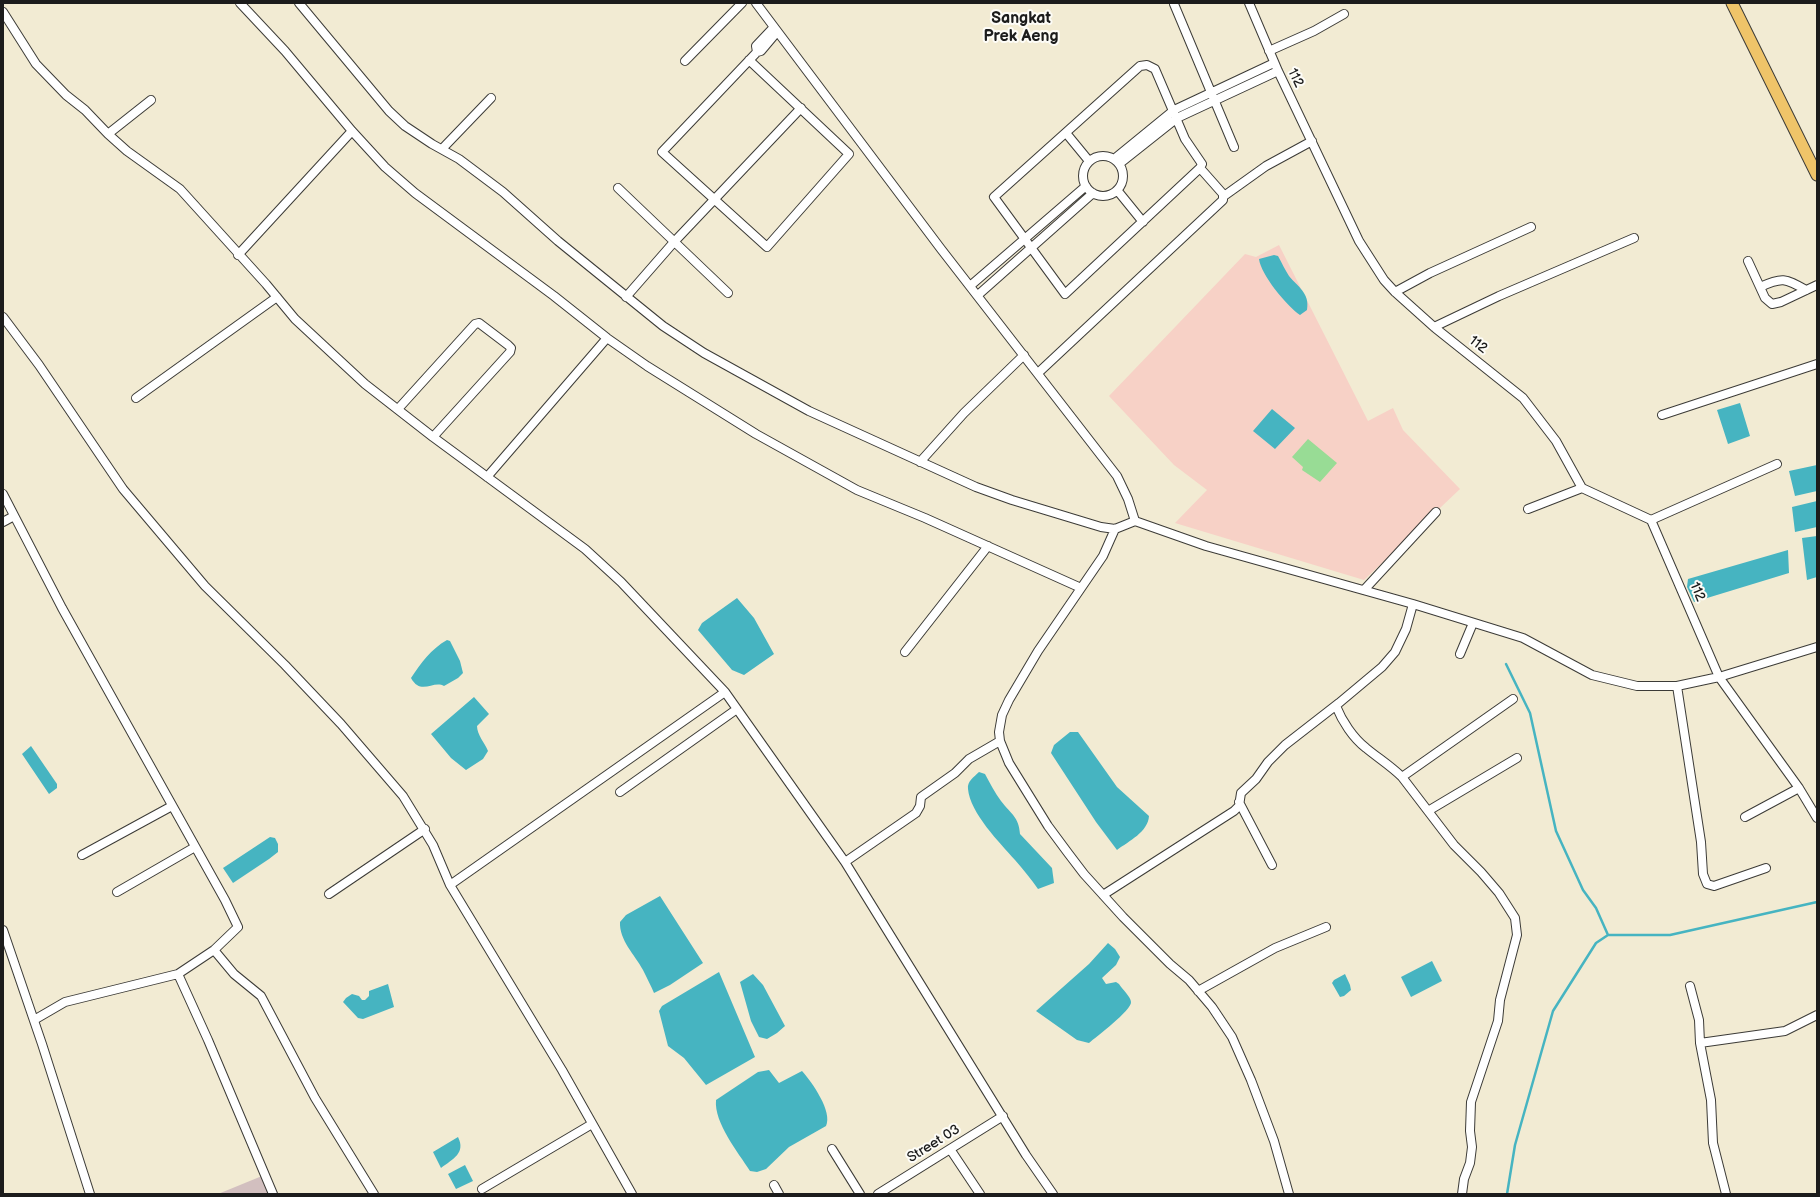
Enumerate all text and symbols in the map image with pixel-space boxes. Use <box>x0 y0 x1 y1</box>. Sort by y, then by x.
district label: Sangkat Prek Aeng <box>984 9 1058 47</box>
street label: 112 <box>1283 66 1307 90</box>
street label: 112 <box>1465 333 1491 357</box>
street label: 112 <box>1686 580 1708 604</box>
street label: Street 03 <box>905 1121 963 1167</box>

